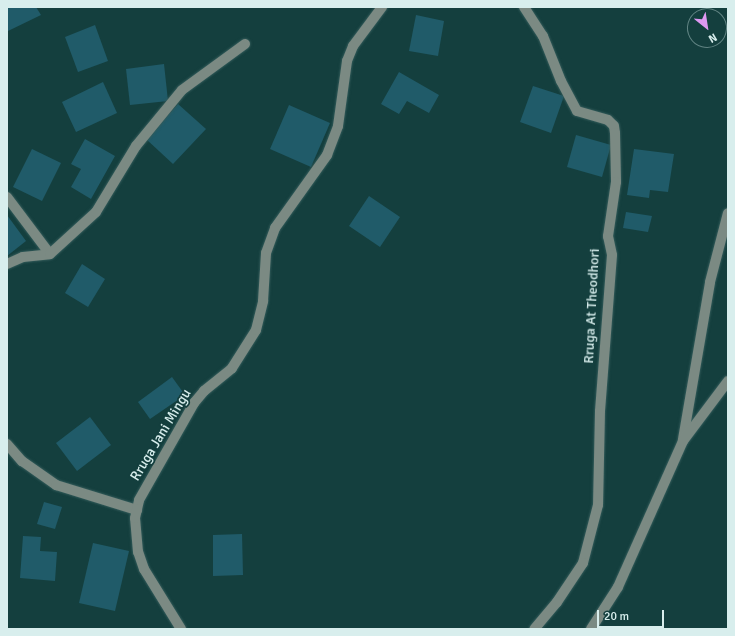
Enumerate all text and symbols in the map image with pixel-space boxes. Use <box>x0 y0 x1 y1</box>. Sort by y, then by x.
north arrow <box>687 8 727 48</box>
text: N <box>706 30 719 46</box>
street label: Rruga At Theodhori <box>581 248 603 364</box>
street label: Rruga Jani Mingu <box>127 386 195 484</box>
scale bar <box>599 602 666 628</box>
text: 20 m <box>604 609 629 624</box>

